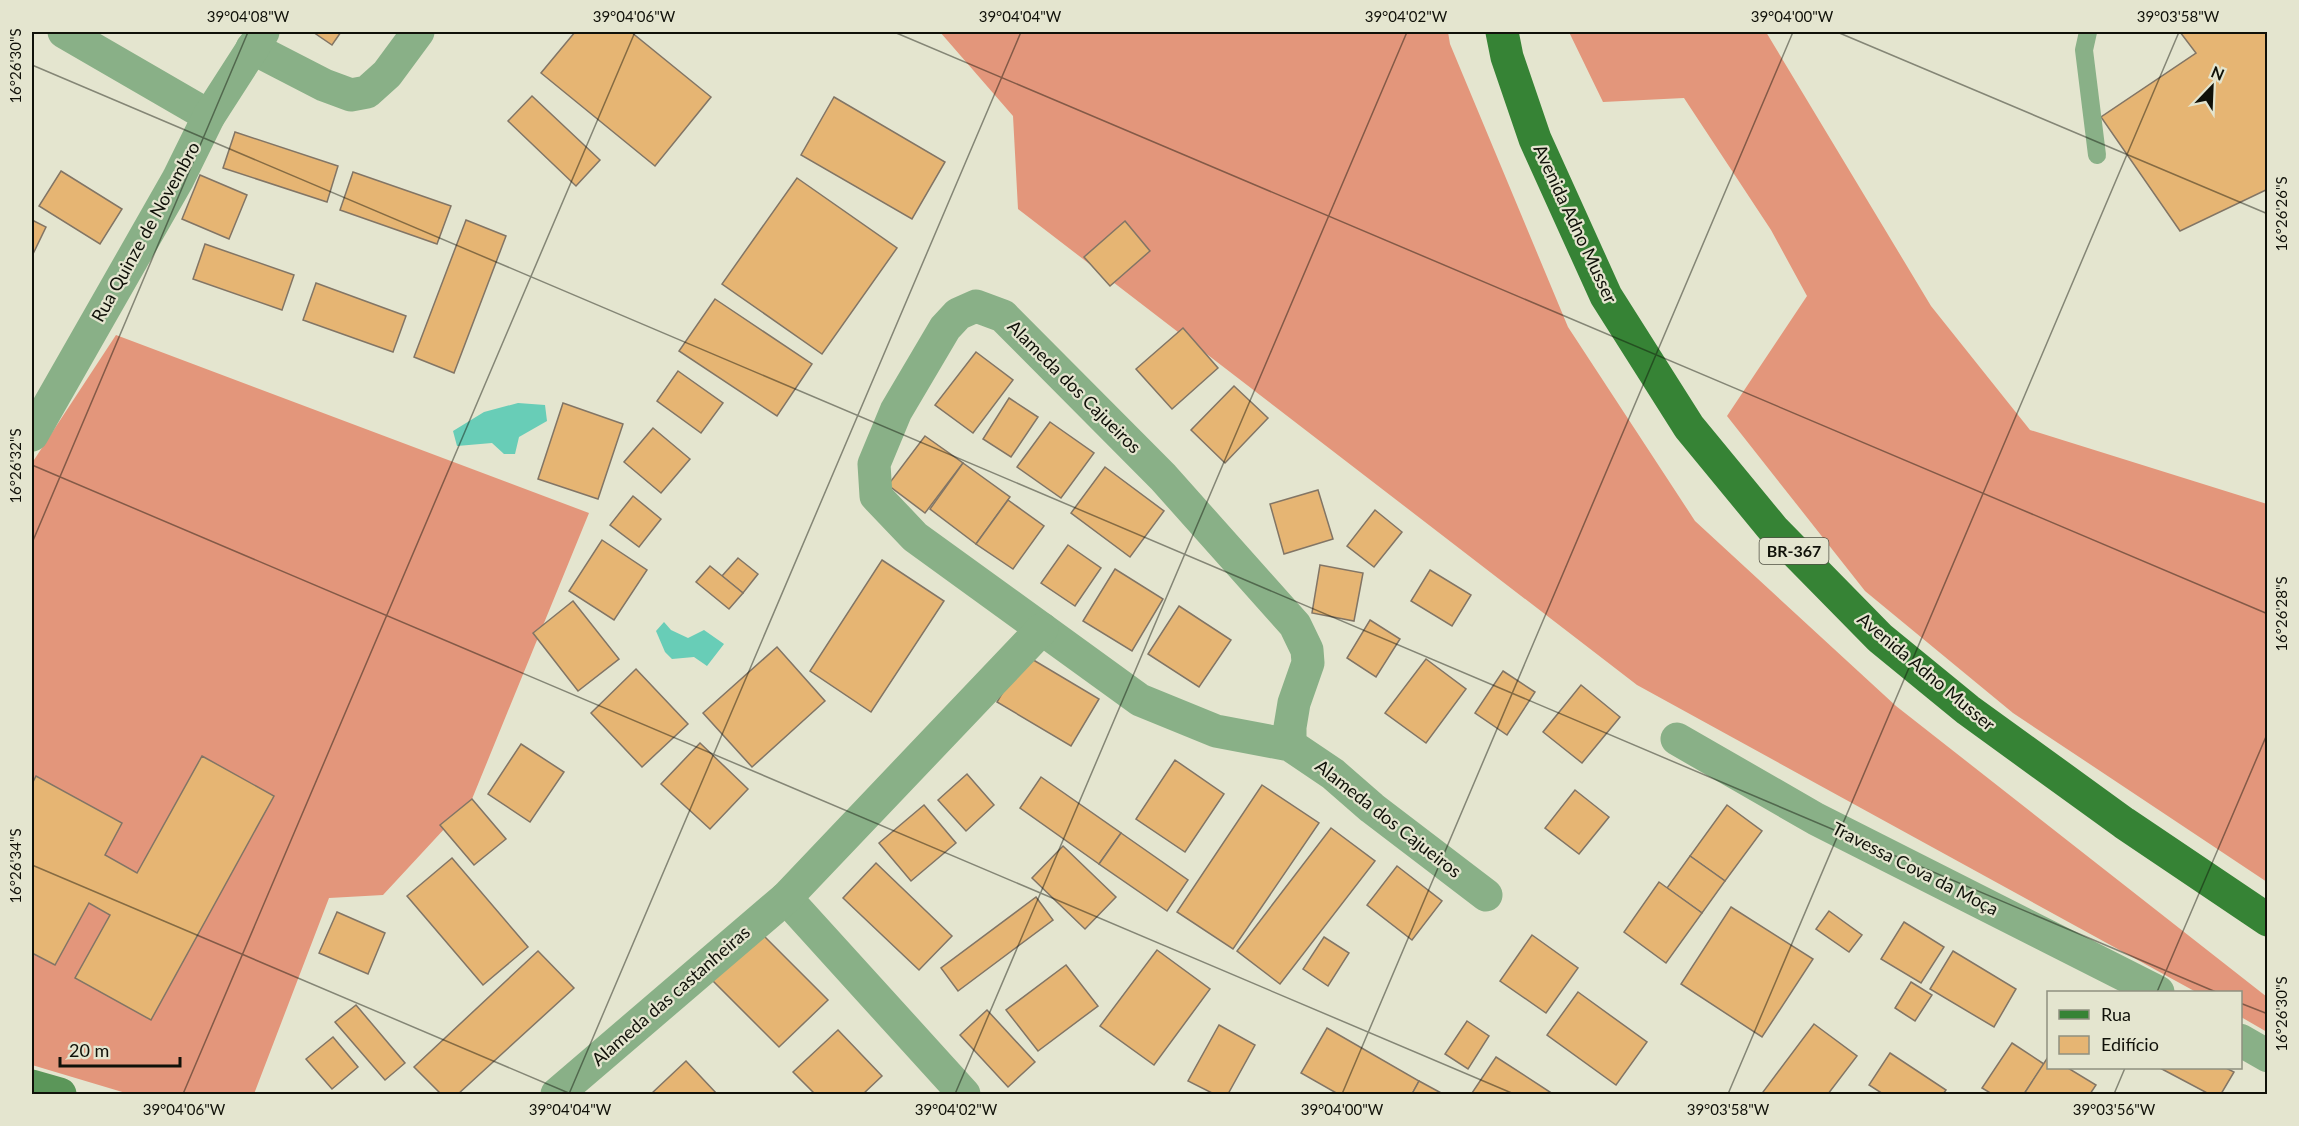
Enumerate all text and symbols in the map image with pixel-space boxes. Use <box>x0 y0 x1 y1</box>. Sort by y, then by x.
text: 39°04'08"W <box>207 7 290 25</box>
text: 39°04'06"W <box>593 7 676 25</box>
text: 39°04'04"W <box>979 7 1062 25</box>
text: 39°04'02"W <box>1365 7 1448 25</box>
text: 39°04'00"W <box>1751 7 1834 25</box>
text: 39°03'58"W <box>2137 7 2220 25</box>
text: 16°26'30"S <box>6 28 24 104</box>
north arrow <box>2182 57 2242 117</box>
text: N <box>2209 62 2227 84</box>
street label: Rua Quinze de Novembro <box>86 138 204 325</box>
street label: Avenida Adno Musser <box>1529 141 1623 307</box>
text: 16°26'26"S <box>2272 176 2290 252</box>
street label: Alameda dos Cajueiros <box>1004 315 1146 458</box>
text: 16°26'32"S <box>6 428 24 504</box>
road number: BR-367 <box>1760 538 1828 564</box>
text: 16°26'28"S <box>2272 576 2290 652</box>
street label: Avenida Adno Musser <box>1853 607 2000 735</box>
street label: Alameda dos Cajueiros <box>1311 754 1466 882</box>
street label: Travessa Cova da Moça <box>1829 817 2002 920</box>
text: 16°26'34"S <box>6 828 24 904</box>
street label: Alameda das castanheiras <box>587 920 754 1070</box>
text: 16°26'30"S <box>2272 976 2290 1052</box>
legend <box>2047 991 2242 1069</box>
text: Rua <box>2101 1003 2131 1025</box>
scale bar <box>60 1030 180 1068</box>
text: Edifício <box>2101 1033 2159 1055</box>
text: 20 m <box>69 1039 109 1061</box>
text: 39°04'06"W <box>143 1100 226 1118</box>
text: 39°04'04"W <box>529 1100 612 1118</box>
text: 39°04'02"W <box>915 1100 998 1118</box>
text: 39°04'00"W <box>1301 1100 1384 1118</box>
text: 39°03'58"W <box>1687 1100 1770 1118</box>
text: 39°03'56"W <box>2073 1100 2156 1118</box>

